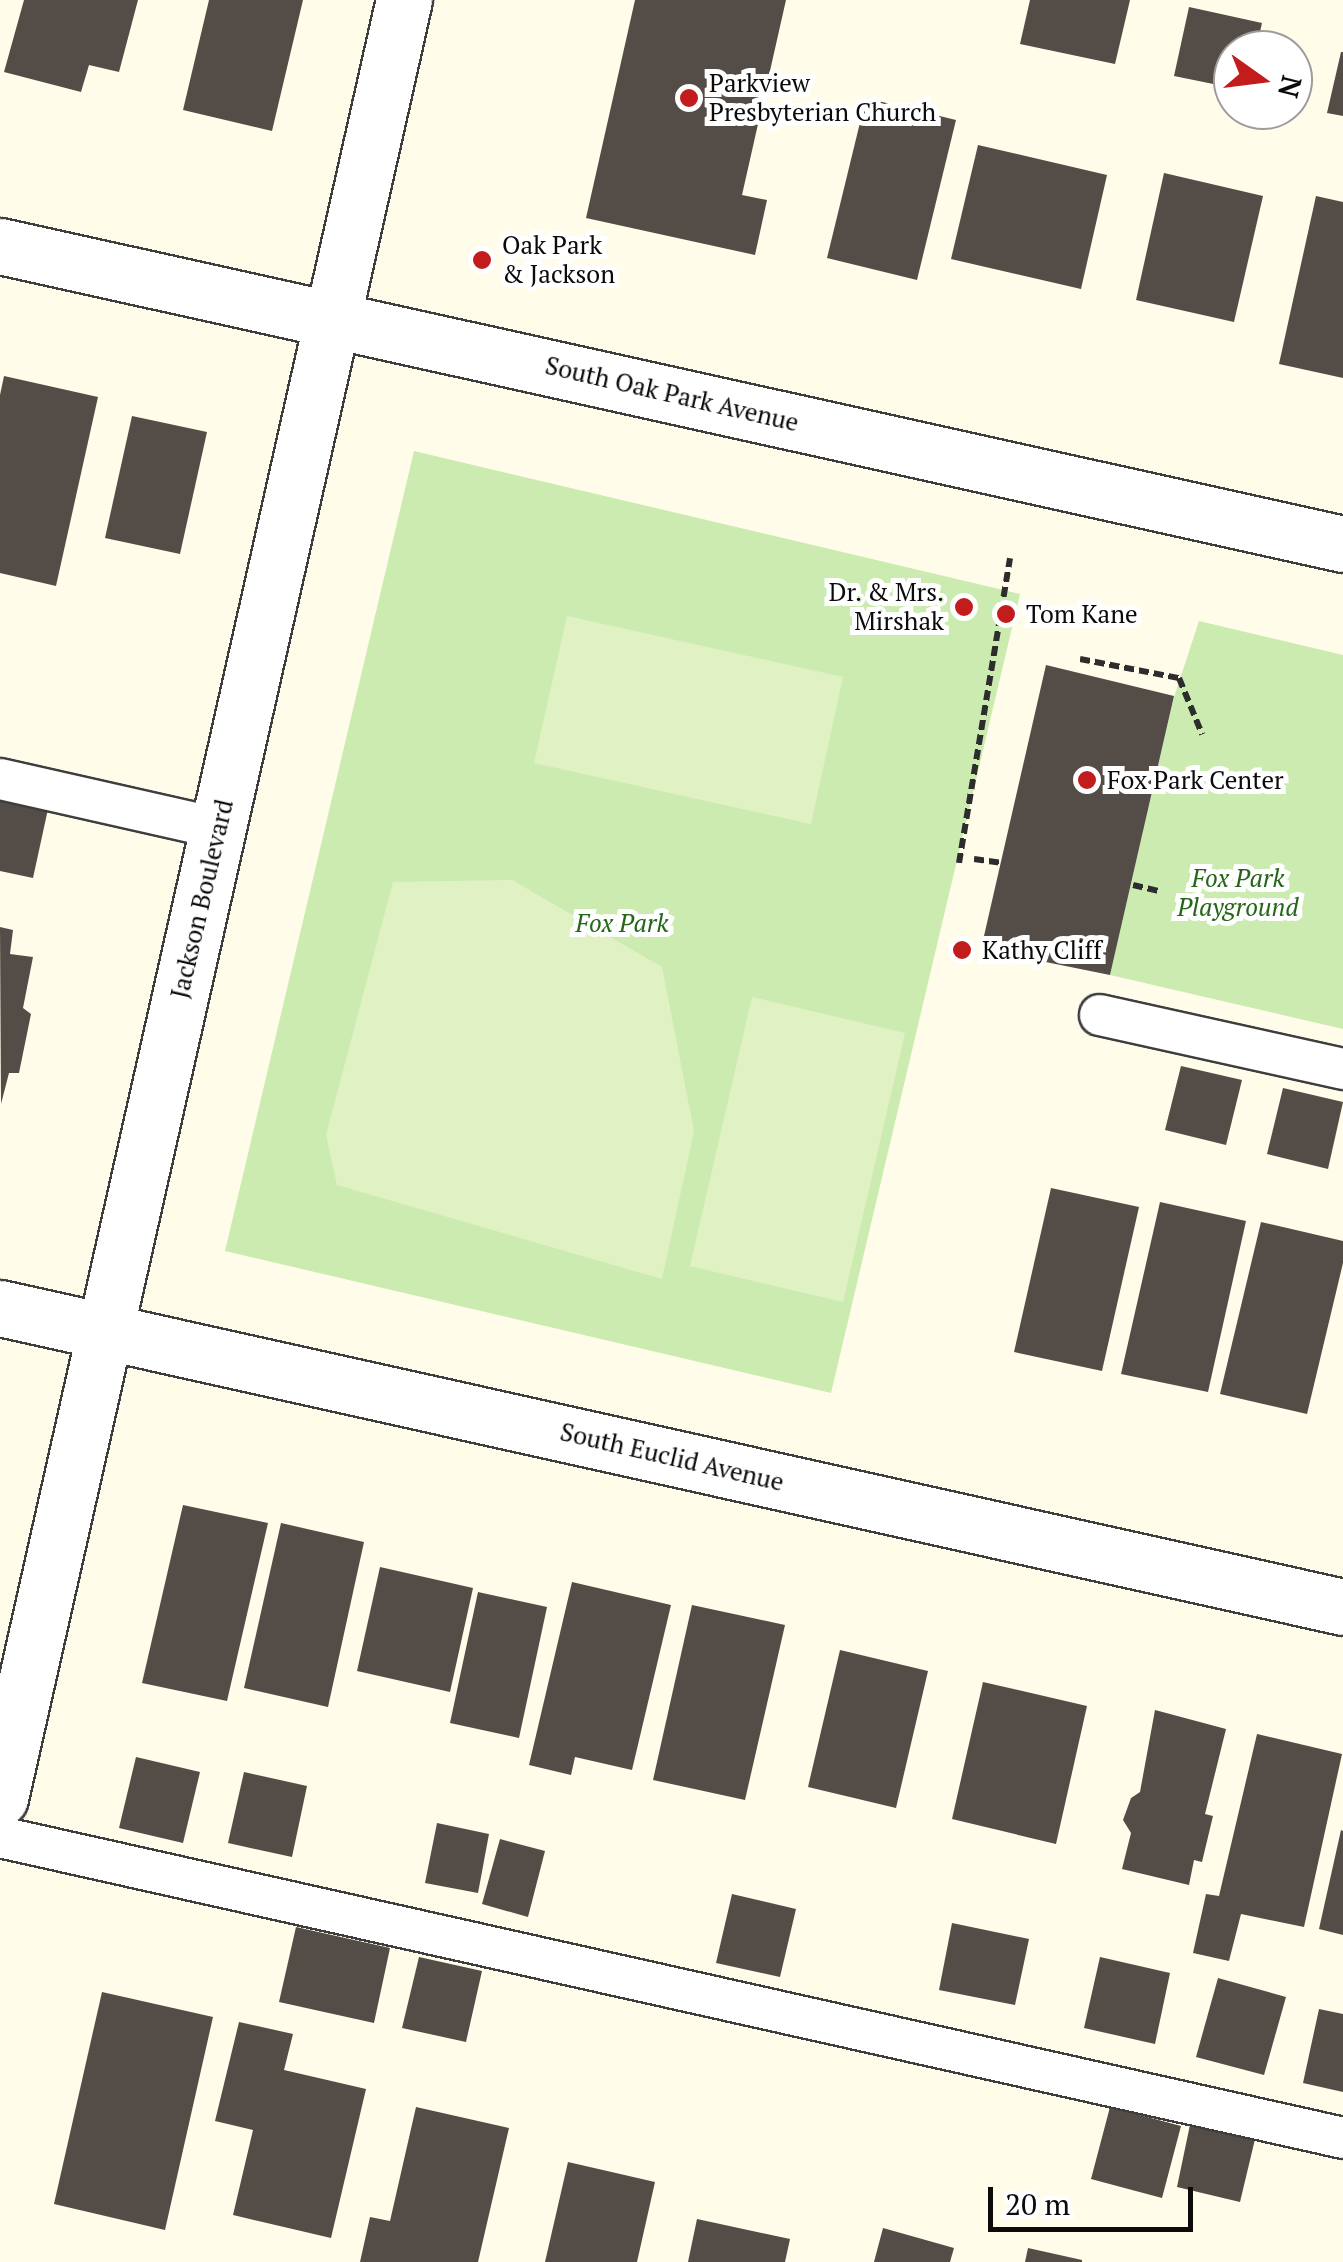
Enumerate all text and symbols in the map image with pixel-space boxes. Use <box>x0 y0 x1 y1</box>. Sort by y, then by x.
north arrow <box>1213 30 1313 130</box>
place label: Parkview Presbyterian Church <box>709 69 936 128</box>
text: N <box>1270 72 1311 102</box>
marker: Parkview Presbyterian Church <box>678 87 700 109</box>
place label: Oak Park & Jackson <box>502 231 615 290</box>
marker: Oak Park & Jackson <box>471 249 493 271</box>
street label: South Oak Park Avenue <box>542 350 802 438</box>
place label: Dr. & Mrs. Mirshak <box>828 578 944 637</box>
marker: Dr. & Mrs. Mirshak <box>953 596 975 618</box>
place label: Tom Kane <box>1026 599 1138 629</box>
marker: Tom Kane <box>995 603 1017 625</box>
place label: Fox Park Center <box>1107 765 1284 795</box>
marker: Fox Park Center <box>1076 769 1098 791</box>
street label: Jackson Boulevard <box>165 797 239 1001</box>
park label: Fox Park Playground <box>1177 864 1299 923</box>
park label: Fox Park <box>576 908 668 938</box>
place label: Kathy Cliff <box>982 935 1102 965</box>
marker: Kathy Cliff <box>951 939 973 961</box>
street label: South Euclid Avenue <box>557 1417 787 1497</box>
scale bar <box>993 2167 1198 2229</box>
text: 20 m <box>1005 2184 1070 2224</box>

